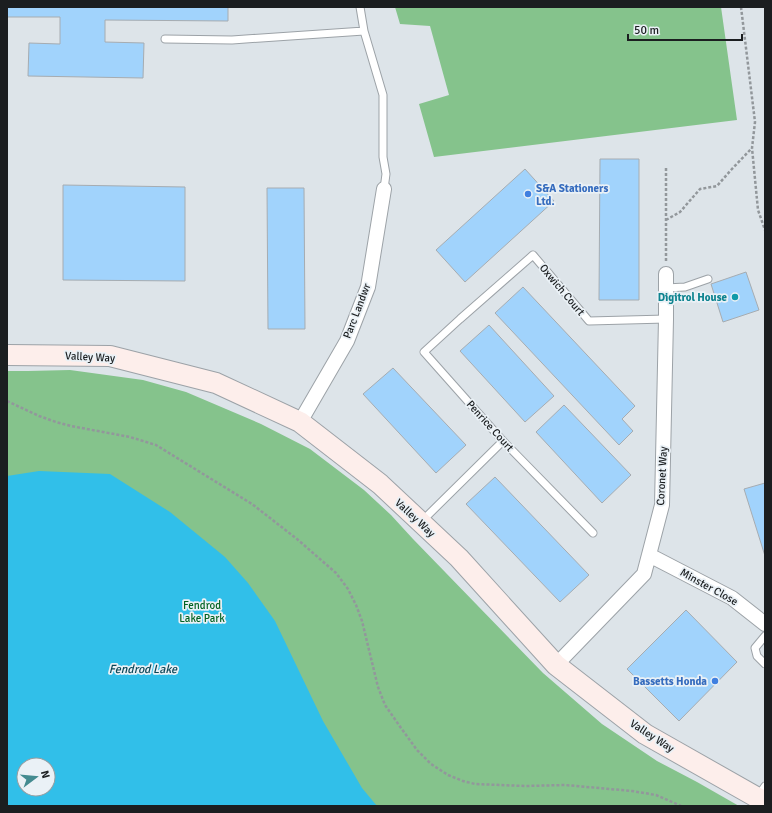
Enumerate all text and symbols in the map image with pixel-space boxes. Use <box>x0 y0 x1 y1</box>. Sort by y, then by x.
scale bar <box>628 16 742 42</box>
text: 50 m <box>634 23 659 38</box>
place label: S&A Stationers Ltd. <box>536 182 608 208</box>
marker: S&A Stationers Ltd. <box>523 189 533 199</box>
street label: Oxwich Court <box>537 262 587 319</box>
street label: Parc Landwr <box>341 282 373 340</box>
place label: Digitrol House <box>658 291 728 304</box>
marker: Digitrol House <box>730 292 740 302</box>
street label: Valley Way <box>65 349 116 365</box>
street label: Penrice Court <box>464 398 516 454</box>
street label: Coronet Way <box>654 445 670 506</box>
street label: Valley Way <box>392 496 438 540</box>
street label: Minster Close <box>678 566 740 608</box>
park label: Fendrod Lake Park <box>179 599 225 625</box>
water label: Fendrod Lake <box>109 662 178 677</box>
place label: Bassetts Honda <box>633 675 707 688</box>
marker: Bassetts Honda <box>710 676 720 686</box>
street label: Valley Way <box>627 717 677 756</box>
north arrow <box>16 757 56 797</box>
text: N <box>38 769 52 780</box>

